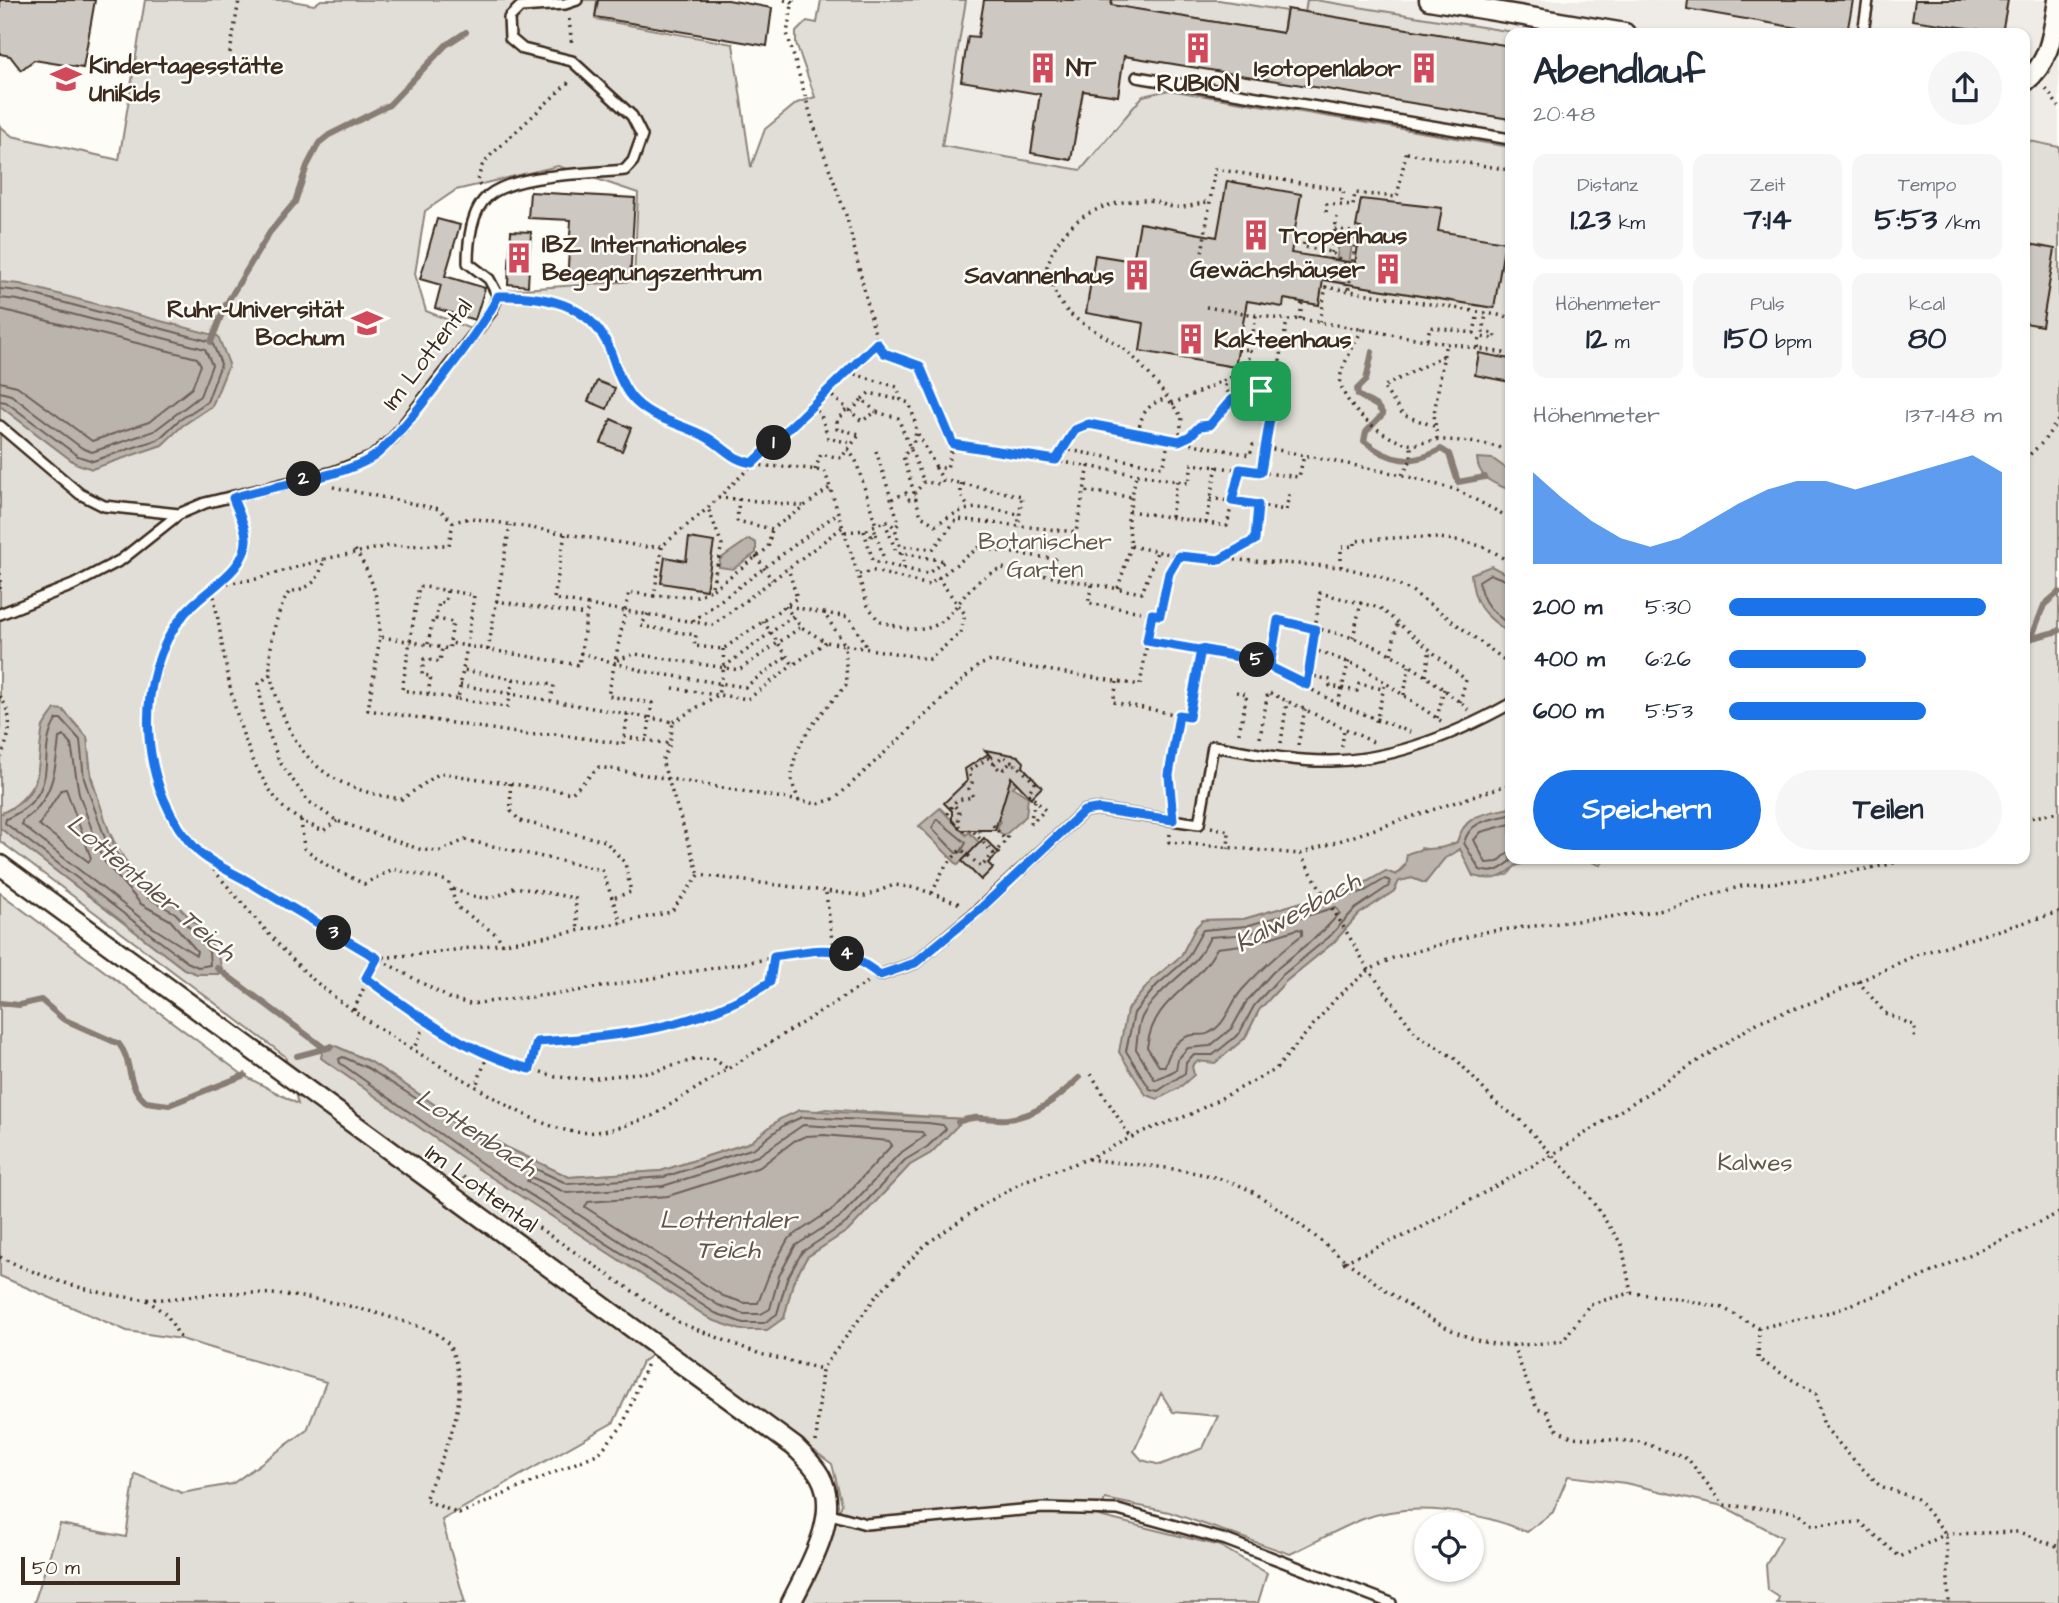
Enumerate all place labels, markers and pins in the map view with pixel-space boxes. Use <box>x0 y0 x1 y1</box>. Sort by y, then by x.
building icon: RUBION <box>1181 31 1215 65</box>
place label: Kindertagesstätte UniKids <box>89 49 283 111</box>
building icon: NT <box>1026 51 1060 85</box>
building icon: Isotopenlabor <box>1407 51 1441 85</box>
place label: NT <box>1066 52 1097 86</box>
place label: Isotopenlabor <box>1254 52 1402 86</box>
school or university icon: Kindertagesstätte UniKids <box>49 62 83 96</box>
place label: RUBION <box>1157 67 1239 101</box>
building icon: Tropenhaus <box>1239 218 1273 252</box>
place label: Tropenhaus <box>1278 219 1407 253</box>
place label: IBZ Internationales Begegnungszentrum <box>542 228 761 291</box>
building icon: IBZ Internationales Begegnungszentrum <box>502 241 536 275</box>
building icon: Gewächshäuser <box>1371 252 1405 286</box>
place label: Gewächshäuser <box>1190 253 1366 287</box>
building icon: Savannenhaus <box>1120 258 1154 292</box>
place label: Savannenhaus <box>963 259 1114 293</box>
place label: Ruhr-Universität Bochum <box>167 293 344 355</box>
school or university icon: Ruhr-Universität Bochum <box>350 306 384 340</box>
building icon: Kakteenhaus <box>1174 322 1208 356</box>
place label: Kakteenhaus <box>1214 323 1351 357</box>
pin <box>1231 361 1291 421</box>
pin: 1 <box>756 426 792 460</box>
pin: 2 <box>286 462 322 496</box>
pin: 5 <box>1240 642 1274 678</box>
pin: 3 <box>316 916 352 950</box>
pin: 4 <box>830 936 864 972</box>

